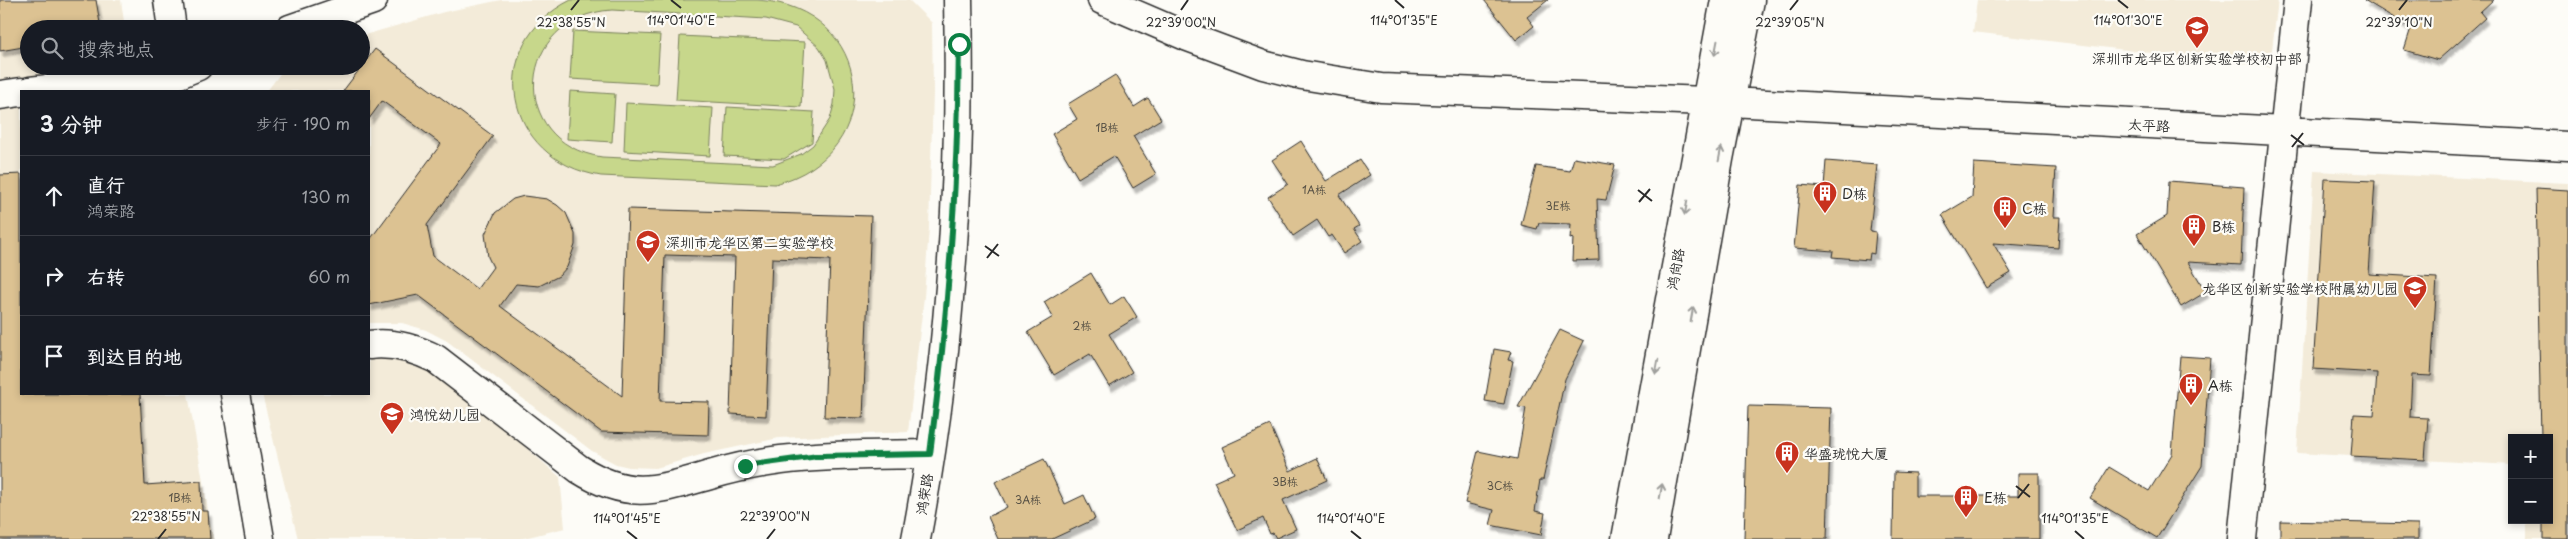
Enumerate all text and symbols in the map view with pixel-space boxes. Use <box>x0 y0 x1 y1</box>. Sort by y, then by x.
text: 114°01'40"E <box>647 11 715 29</box>
text: 114°01'35"E <box>1370 11 1438 29</box>
text: 114°01'30"E <box>2094 11 2162 29</box>
text: 22°38'55"N <box>536 13 606 31</box>
text: 22°39'00"N <box>1146 13 1216 31</box>
text: 22°39'05"N <box>1755 13 1825 31</box>
text: 22°39'10"N <box>2365 13 2433 31</box>
school or university icon: 深圳市龙华区创新实验学校初中部 <box>2184 15 2210 49</box>
search box <box>20 20 370 75</box>
route start <box>948 33 971 56</box>
icon: search <box>38 34 66 62</box>
text: 搜索地点 <box>78 34 154 62</box>
one-way arrow <box>1710 39 1720 55</box>
place label: 深圳市龙华区创新实验学校初中部 <box>2092 48 2302 69</box>
text: 3 分钟 <box>40 107 103 139</box>
text: 步行 · 190 m <box>256 111 350 135</box>
street label: 太平路 <box>2127 113 2171 137</box>
house number: 1B栋 <box>1095 119 1119 136</box>
one-way arrow <box>1716 146 1725 162</box>
text: 直行 <box>87 170 125 198</box>
building icon: D栋 <box>1812 180 1838 214</box>
house number: 1A栋 <box>1302 181 1326 198</box>
icon: ahead <box>40 182 68 210</box>
place label: D栋 <box>1842 183 1867 204</box>
text: 130 m <box>302 184 350 208</box>
building icon: C栋 <box>1992 195 2018 229</box>
house number: 3E栋 <box>1545 197 1571 214</box>
text: 鸿荣路 <box>87 198 135 222</box>
place label: C栋 <box>2022 198 2047 219</box>
one-way arrow <box>1680 199 1690 215</box>
building icon: B栋 <box>2181 213 2207 247</box>
place label: B栋 <box>2212 216 2235 237</box>
school or university icon: 深圳市龙华区第二实验学校 <box>635 229 661 263</box>
place label: 深圳市龙华区第二实验学校 <box>666 232 834 253</box>
street label: 鸿尚路 <box>1661 246 1689 292</box>
icon: right <box>40 262 68 290</box>
text: 右转 <box>87 262 125 290</box>
text: 60 m <box>308 264 350 288</box>
school or university icon: 龙华区创新实验学校附属幼儿园 <box>2402 275 2428 309</box>
place label: 龙华区创新实验学校附属幼儿园 <box>2202 278 2398 299</box>
one-way arrow <box>1687 306 1697 322</box>
house number: 2栋 <box>1073 317 1091 334</box>
icon: arrive <box>40 342 68 370</box>
text: 到达目的地 <box>87 342 182 370</box>
one-way arrow <box>1652 359 1662 375</box>
building icon: A栋 <box>2178 372 2204 406</box>
place label: A栋 <box>2208 375 2233 396</box>
school or university icon: 鸿悦幼儿园 <box>379 401 405 435</box>
place label: 鸿悦幼儿园 <box>410 404 480 425</box>
map controls <box>2508 434 2553 524</box>
button: + <box>2508 434 2553 479</box>
building icon: 华盛珑悦大厦 <box>1774 440 1800 474</box>
place label: 华盛珑悦大厦 <box>1804 443 1888 464</box>
route end <box>734 455 757 478</box>
street label: 鸿荣路 <box>910 472 938 516</box>
house number: 3B栋 <box>1272 473 1298 490</box>
house number: 3C栋 <box>1487 477 1513 494</box>
button: − <box>2508 479 2553 524</box>
one-way arrow <box>1657 483 1667 499</box>
building icon: E栋 <box>1953 484 1979 518</box>
place label: E栋 <box>1984 487 2007 508</box>
house number: 1B栋 <box>168 489 192 506</box>
house number: 3A栋 <box>1015 491 1041 508</box>
text: 22°38'55"N <box>131 507 201 525</box>
text: 22°39'00"N <box>740 507 810 525</box>
text: 114°01'45"E <box>593 509 661 527</box>
text: 114°01'40"E <box>1317 509 1385 527</box>
text: 114°01'35"E <box>2041 509 2109 527</box>

